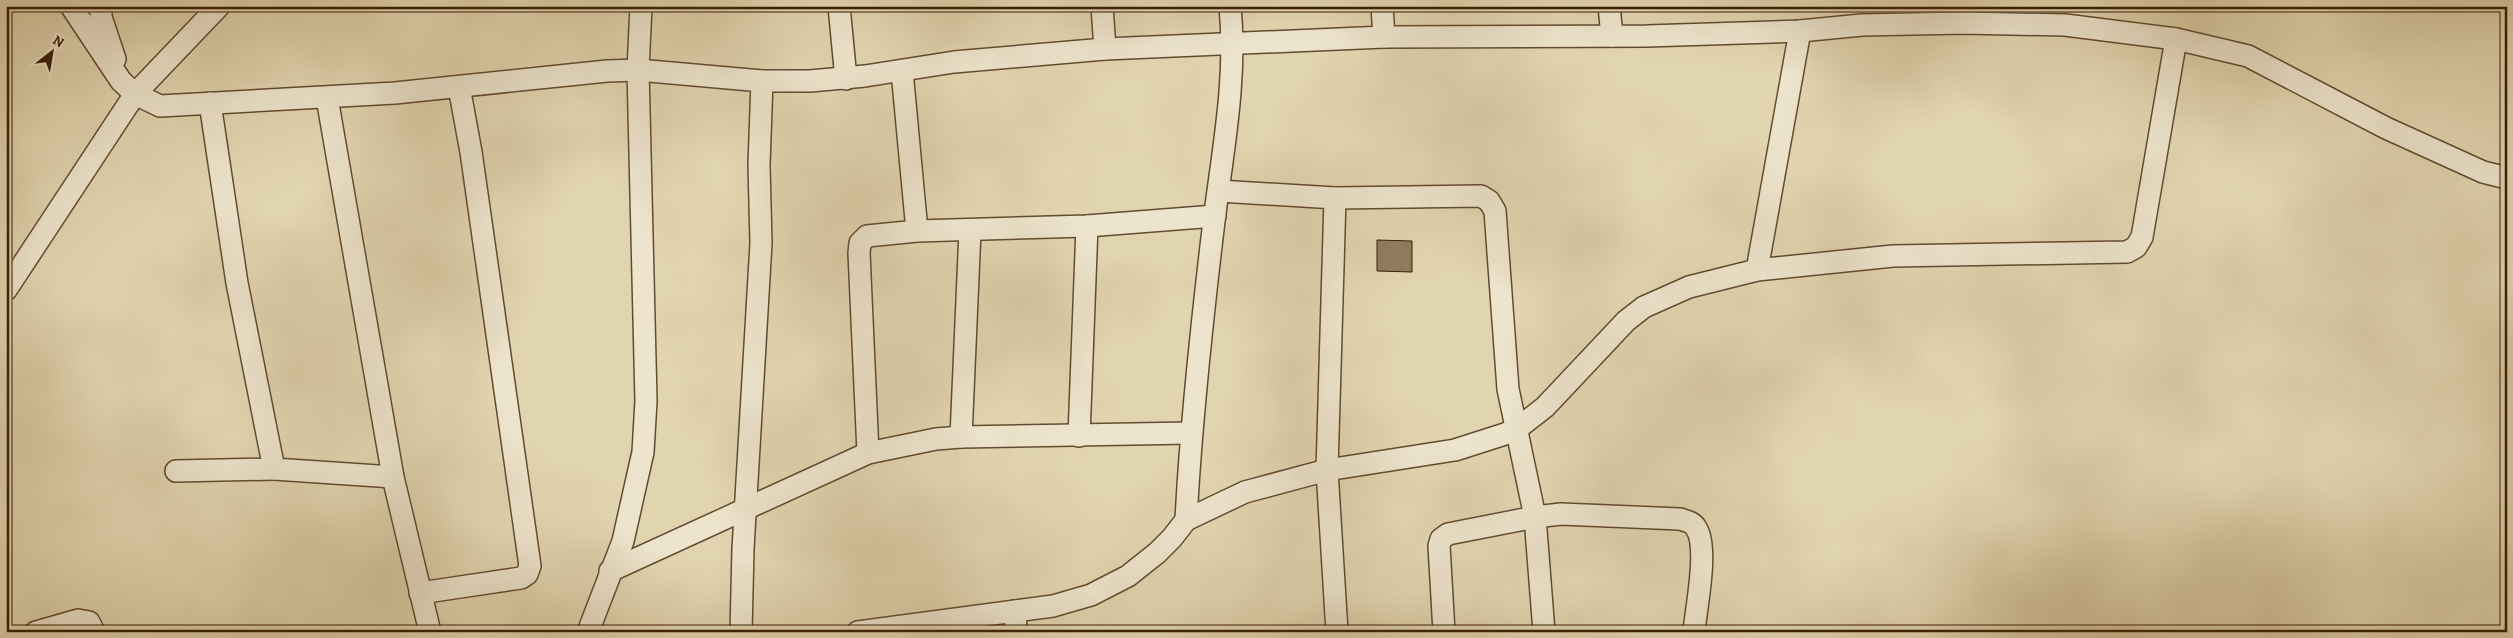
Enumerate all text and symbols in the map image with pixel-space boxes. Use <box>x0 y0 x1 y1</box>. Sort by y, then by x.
north arrow <box>28 28 78 78</box>
text: N <box>49 31 68 52</box>

